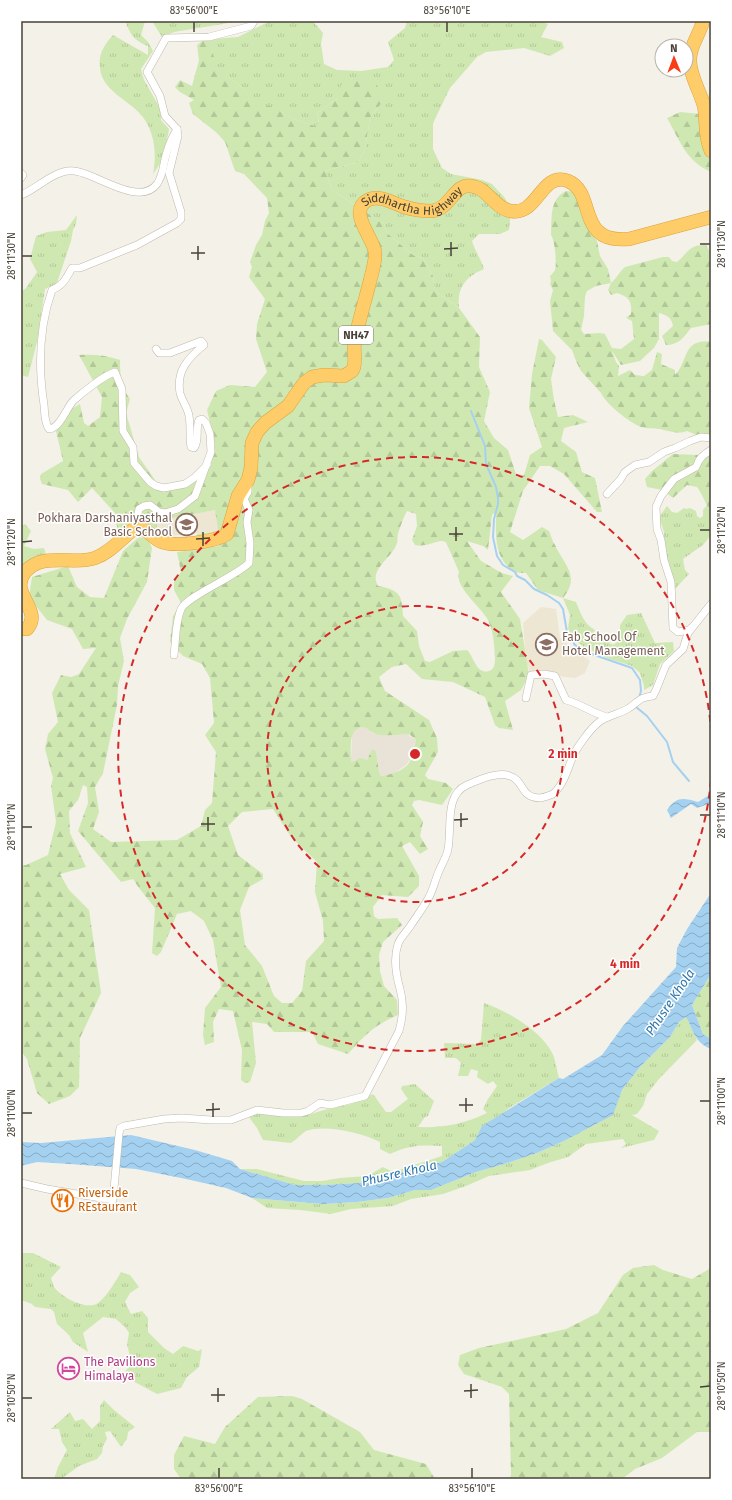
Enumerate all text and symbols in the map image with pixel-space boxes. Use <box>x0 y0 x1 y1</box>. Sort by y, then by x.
text: 83°56'00"E <box>170 5 218 17</box>
text: 83°56'10"E <box>423 5 471 17</box>
north arrow <box>654 38 694 78</box>
text: N <box>670 42 678 55</box>
street label: Siddhartha Highway <box>358 183 465 218</box>
text: 28°11'30"N <box>716 220 728 268</box>
text: 28°11'30"N <box>6 232 18 280</box>
road number: NH47 <box>339 326 373 344</box>
text: 28°11'20"N <box>716 506 728 554</box>
place label: Pokhara Darshaniyasthal Basic School <box>38 511 172 539</box>
school or university icon: Pokhara Darshaniyasthal Basic School <box>174 512 200 538</box>
text: 28°11'20"N <box>6 518 18 566</box>
place label: Fab School Of Hotel Management <box>562 630 665 658</box>
school or university icon: Fab School Of Hotel Management <box>533 631 559 657</box>
centre of rings <box>408 747 422 761</box>
text: 2 min <box>548 747 578 761</box>
text: 28°11'10"N <box>716 791 728 839</box>
text: 28°11'10"N <box>6 803 18 851</box>
text: 4 min <box>610 957 640 971</box>
water label: Phusre Khola <box>642 966 698 1038</box>
text: 28°11'00"N <box>716 1077 728 1125</box>
text: 28°11'00"N <box>6 1089 18 1137</box>
water label: Phusre Khola <box>360 1157 438 1189</box>
place label: Riverside REstaurant <box>78 1186 138 1214</box>
restaurant icon: Riverside REstaurant <box>50 1187 76 1213</box>
place label: The Pavilions Himalaya <box>84 1355 156 1383</box>
hotel icon: The Pavilions Himalaya <box>55 1356 81 1382</box>
text: 28°10'50"N <box>716 1362 728 1411</box>
text: 28°10'50"N <box>6 1374 18 1423</box>
text: 83°56'00"E <box>195 1483 243 1495</box>
text: 83°56'10"E <box>448 1483 496 1495</box>

